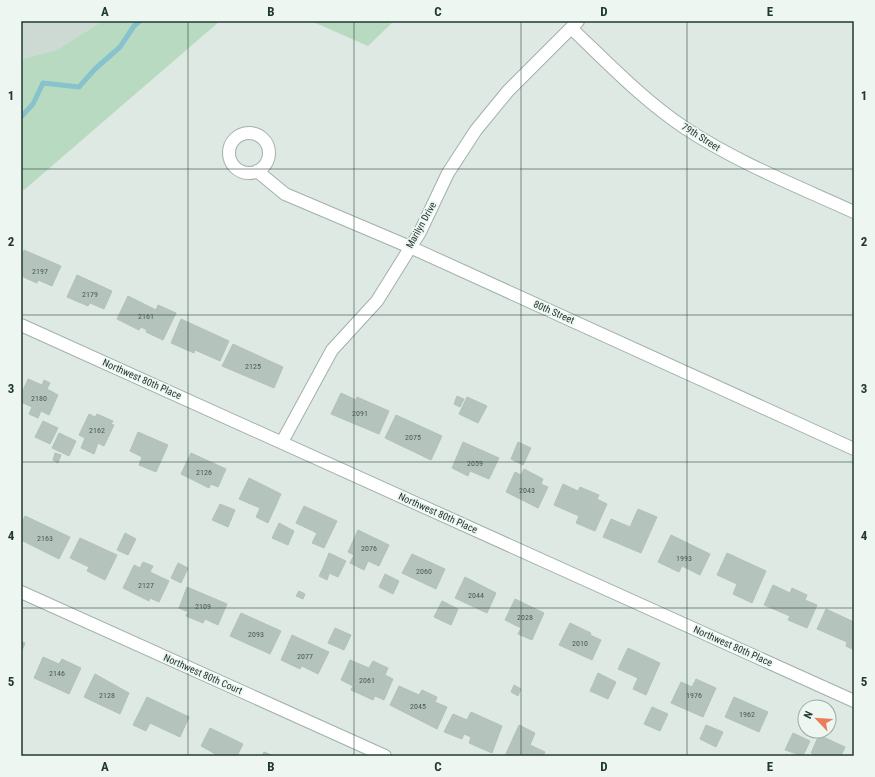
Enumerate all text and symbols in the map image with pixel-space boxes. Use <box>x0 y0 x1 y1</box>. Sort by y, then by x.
text: A <box>101 4 109 19</box>
text: B <box>267 4 275 19</box>
text: C <box>434 4 442 19</box>
text: D <box>600 4 608 19</box>
text: E <box>767 4 774 19</box>
text: 1 <box>8 88 14 103</box>
text: 1 <box>861 88 867 103</box>
street label: 79th Street <box>680 121 722 153</box>
street label: Marilyn Drive <box>404 200 438 250</box>
text: 2 <box>8 234 15 249</box>
text: 2 <box>861 234 868 249</box>
house number: 2197 <box>32 267 48 276</box>
house number: 2179 <box>82 290 98 299</box>
street label: 80th Street <box>532 298 576 326</box>
house number: 2161 <box>138 312 154 321</box>
street label: Northwest 80th Place <box>101 357 183 401</box>
house number: 2125 <box>245 362 261 371</box>
text: 3 <box>8 381 14 396</box>
text: 3 <box>861 381 867 396</box>
house number: 2180 <box>31 394 47 403</box>
house number: 2091 <box>352 409 368 418</box>
house number: 2162 <box>89 426 105 435</box>
house number: 2075 <box>405 433 421 442</box>
house number: 2059 <box>467 459 483 468</box>
house number: 2126 <box>196 468 212 477</box>
house number: 2043 <box>519 486 535 495</box>
street label: Northwest 80th Place <box>397 491 479 535</box>
text: 4 <box>8 528 15 543</box>
text: 4 <box>861 528 868 543</box>
house number: 2163 <box>37 534 53 543</box>
house number: 2076 <box>361 544 377 553</box>
house number: 1993 <box>676 554 692 563</box>
house number: 2060 <box>416 567 432 576</box>
house number: 2127 <box>138 581 154 590</box>
house number: 2044 <box>468 591 484 600</box>
house number: 2109 <box>195 602 211 611</box>
house number: 2028 <box>517 613 533 622</box>
street label: Northwest 80th Place <box>692 624 774 668</box>
house number: 2093 <box>248 630 264 639</box>
house number: 2010 <box>572 639 588 648</box>
street label: Northwest 80th Court <box>162 652 244 696</box>
house number: 2077 <box>297 652 313 661</box>
house number: 2146 <box>49 669 65 678</box>
text: 5 <box>8 674 15 689</box>
text: 5 <box>861 674 868 689</box>
house number: 2061 <box>359 676 375 685</box>
house number: 2128 <box>99 691 115 700</box>
house number: 1976 <box>686 691 702 700</box>
north arrow <box>797 699 837 739</box>
house number: 2045 <box>410 702 426 711</box>
text: N <box>801 709 816 721</box>
house number: 1962 <box>739 710 755 719</box>
text: A <box>101 759 109 774</box>
text: B <box>267 759 275 774</box>
text: C <box>434 759 442 774</box>
text: D <box>600 759 608 774</box>
text: E <box>767 759 774 774</box>

